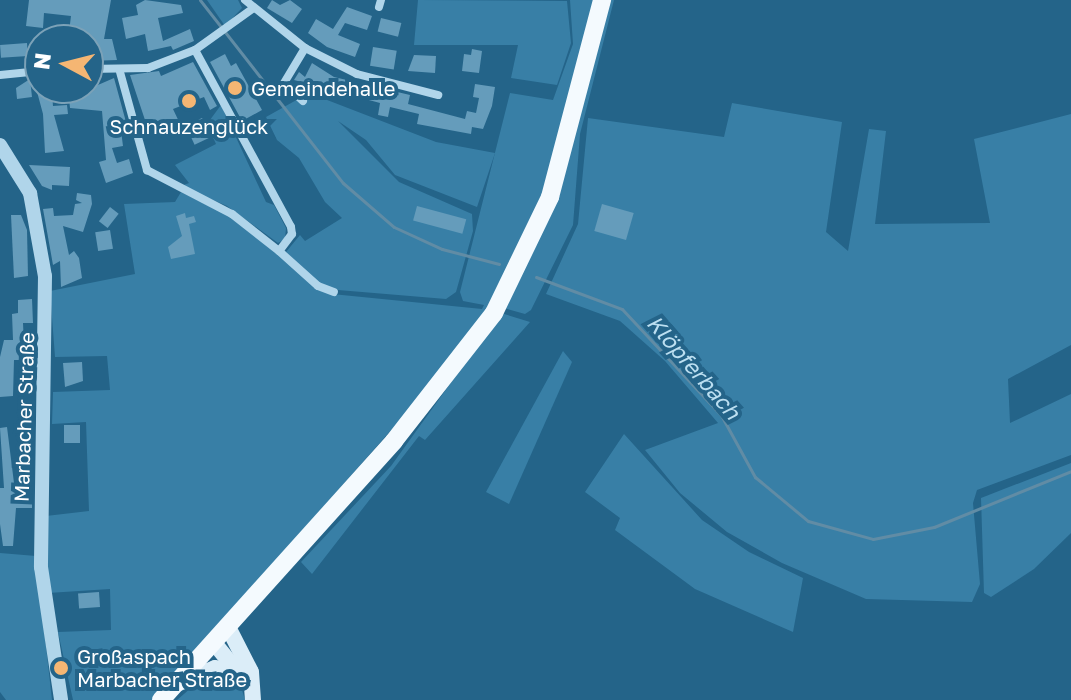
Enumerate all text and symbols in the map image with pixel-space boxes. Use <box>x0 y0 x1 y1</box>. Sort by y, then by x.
north arrow <box>24 24 104 104</box>
text: N <box>27 51 56 71</box>
place label: Gemeindehalle <box>251 76 395 100</box>
marker: Gemeindehalle <box>226 79 244 97</box>
marker: Schnauzenglück <box>180 92 198 110</box>
place label: Schnauzenglück <box>110 114 268 138</box>
water label: Klöpferbach <box>642 310 746 424</box>
street label: Marbacher Straße <box>9 332 39 502</box>
place label: Großaspach Marbacher Straße <box>77 644 247 691</box>
marker: Großaspach Marbacher Straße <box>52 659 70 677</box>

